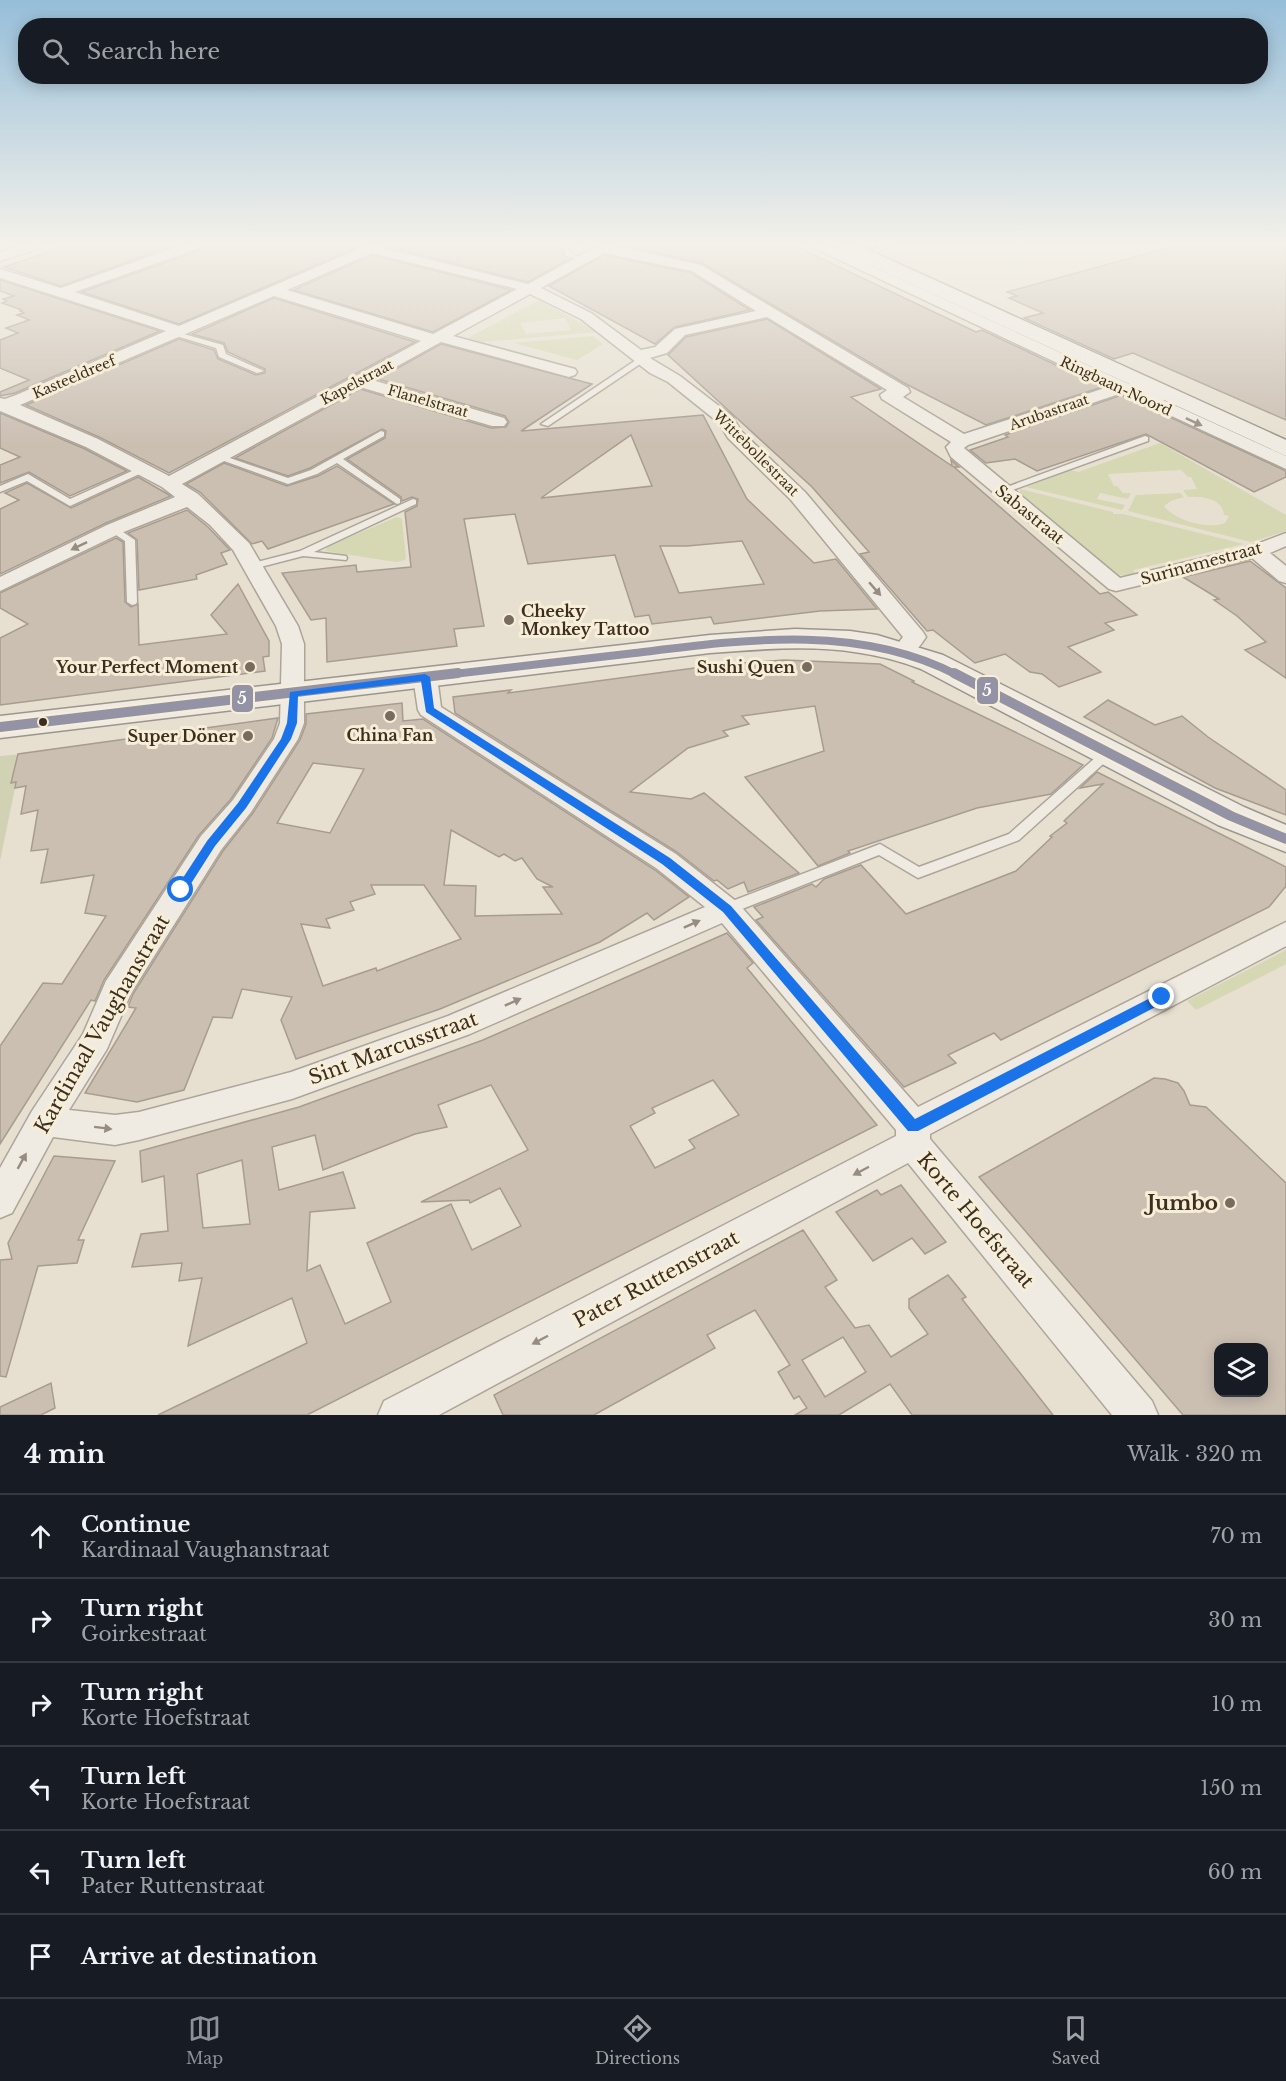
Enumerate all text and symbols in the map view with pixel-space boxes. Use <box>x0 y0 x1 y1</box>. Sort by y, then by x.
search box <box>18 18 1268 84</box>
icon: search <box>39 35 72 68</box>
text: Search here <box>87 38 220 65</box>
street label: Kasteeldreef <box>30 351 120 403</box>
street label: Ringbaan-Noord <box>1057 352 1175 420</box>
street label: Kapelstraat <box>318 355 397 409</box>
street label: Flanelstraat <box>386 381 471 421</box>
street label: Arubastraat <box>1006 390 1092 434</box>
street label: Wittebollestraat <box>709 406 803 500</box>
one-way arrow <box>1185 417 1202 426</box>
street label: Sabastraat <box>991 480 1069 548</box>
street label: Surinamestraat <box>1138 537 1264 589</box>
one-way arrow <box>71 541 88 550</box>
one-way arrow <box>868 581 881 596</box>
place label: Cheeky Monkey Tattoo <box>521 601 649 639</box>
marker: Cheeky Monkey Tattoo <box>502 613 516 627</box>
place label: Your Perfect Moment <box>55 657 239 677</box>
place label: Sushi Quen <box>697 657 795 677</box>
marker: Your Perfect Moment <box>243 660 257 674</box>
marker: Sushi Quen <box>800 660 814 674</box>
line badge: 5 <box>976 676 999 705</box>
text: 5 <box>982 680 992 700</box>
line badge: 5 <box>231 684 254 713</box>
text: 5 <box>237 688 247 708</box>
marker: China Fan <box>383 709 397 723</box>
unlabelled marker <box>37 716 49 728</box>
place label: China Fan <box>347 725 434 745</box>
place label: Super Döner <box>127 726 236 746</box>
marker: Super Döner <box>241 729 255 743</box>
route start <box>167 876 193 902</box>
street label: Kardinaal Vaughanstraat <box>29 910 175 1138</box>
one-way arrow <box>683 919 701 929</box>
route end <box>1148 983 1174 1009</box>
one-way arrow <box>504 997 522 1006</box>
street label: Sint Marcusstraat <box>305 1006 481 1090</box>
one-way arrow <box>93 1123 112 1133</box>
street label: Korte Hoefstraat <box>912 1148 1040 1293</box>
one-way arrow <box>17 1152 27 1169</box>
one-way arrow <box>853 1166 870 1176</box>
place label: Jumbo <box>1143 1191 1218 1215</box>
marker: Jumbo <box>1223 1196 1237 1210</box>
street label: Pater Ruttenstraat <box>569 1225 743 1333</box>
one-way arrow <box>531 1335 548 1345</box>
map controls <box>1214 1343 1268 1397</box>
button: layers <box>1214 1343 1268 1397</box>
text: 4 min <box>24 1438 105 1470</box>
text: Walk · 320 m <box>1127 1442 1262 1466</box>
text: Continue <box>81 1511 190 1538</box>
icon: ahead <box>24 1520 57 1553</box>
text: 70 m <box>1210 1524 1262 1548</box>
text: Kardinaal Vaughanstraat <box>81 1538 329 1562</box>
text: Turn right <box>81 1595 203 1622</box>
icon: right <box>24 1604 57 1637</box>
text: 30 m <box>1208 1608 1262 1632</box>
text: Goirkestraat <box>81 1622 207 1646</box>
text: Turn right <box>81 1679 203 1706</box>
icon: right <box>24 1688 57 1721</box>
text: 10 m <box>1212 1692 1262 1716</box>
text: Korte Hoefstraat <box>81 1706 250 1730</box>
text: Turn left <box>81 1763 186 1790</box>
icon: left <box>24 1772 57 1805</box>
text: 150 m <box>1200 1776 1262 1800</box>
text: Korte Hoefstraat <box>81 1790 250 1814</box>
text: Turn left <box>81 1847 186 1874</box>
icon: left <box>24 1856 57 1889</box>
text: 60 m <box>1208 1860 1262 1884</box>
text: Pater Ruttenstraat <box>81 1874 265 1898</box>
icon: arrive <box>24 1940 57 1973</box>
text: Arrive at destination <box>81 1943 318 1970</box>
tab: Map <box>186 2012 223 2068</box>
tab: Directions <box>595 2012 680 2068</box>
tab: Saved <box>1052 2012 1100 2068</box>

